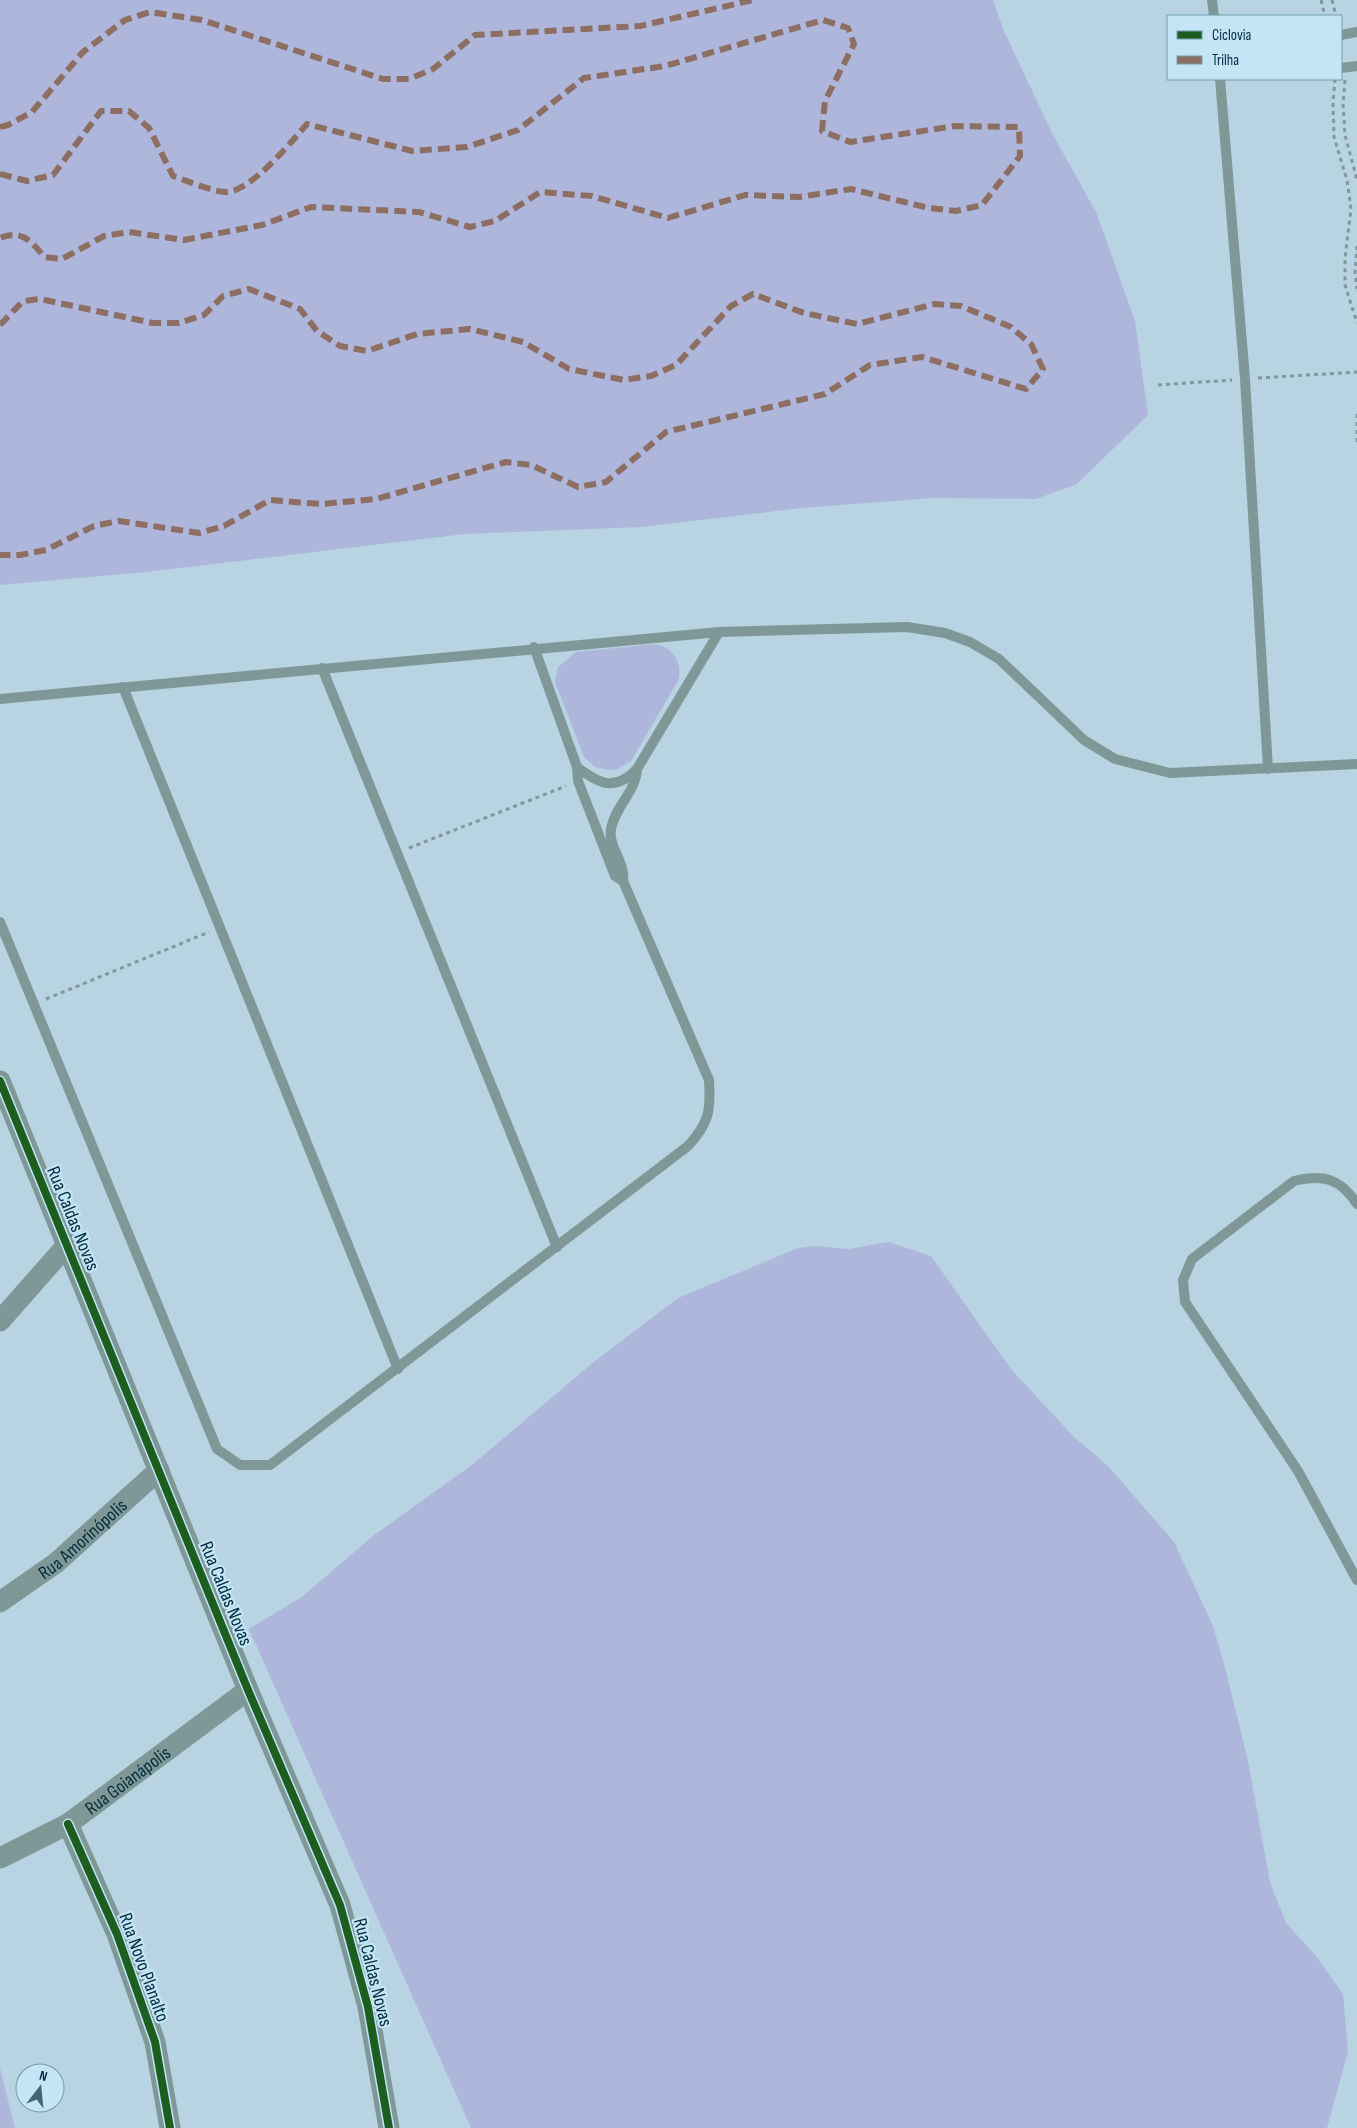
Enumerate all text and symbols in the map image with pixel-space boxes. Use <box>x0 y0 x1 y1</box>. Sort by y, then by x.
legend <box>1167 15 1342 80</box>
text: Ciclovia <box>1212 26 1252 45</box>
text: Trilha <box>1212 51 1239 70</box>
street label: Rua Caldas Novas <box>41 1163 104 1274</box>
street label: Rua Amorinópolis <box>34 1494 132 1585</box>
street label: Rua Caldas Novas <box>194 1538 257 1649</box>
street label: Rua Goianápolis <box>81 1742 176 1820</box>
street label: Rua Novo Planalto <box>113 1910 174 2025</box>
street label: Rua Caldas Novas <box>348 1916 397 2029</box>
north arrow <box>15 2063 65 2113</box>
text: N <box>38 2067 49 2085</box>

